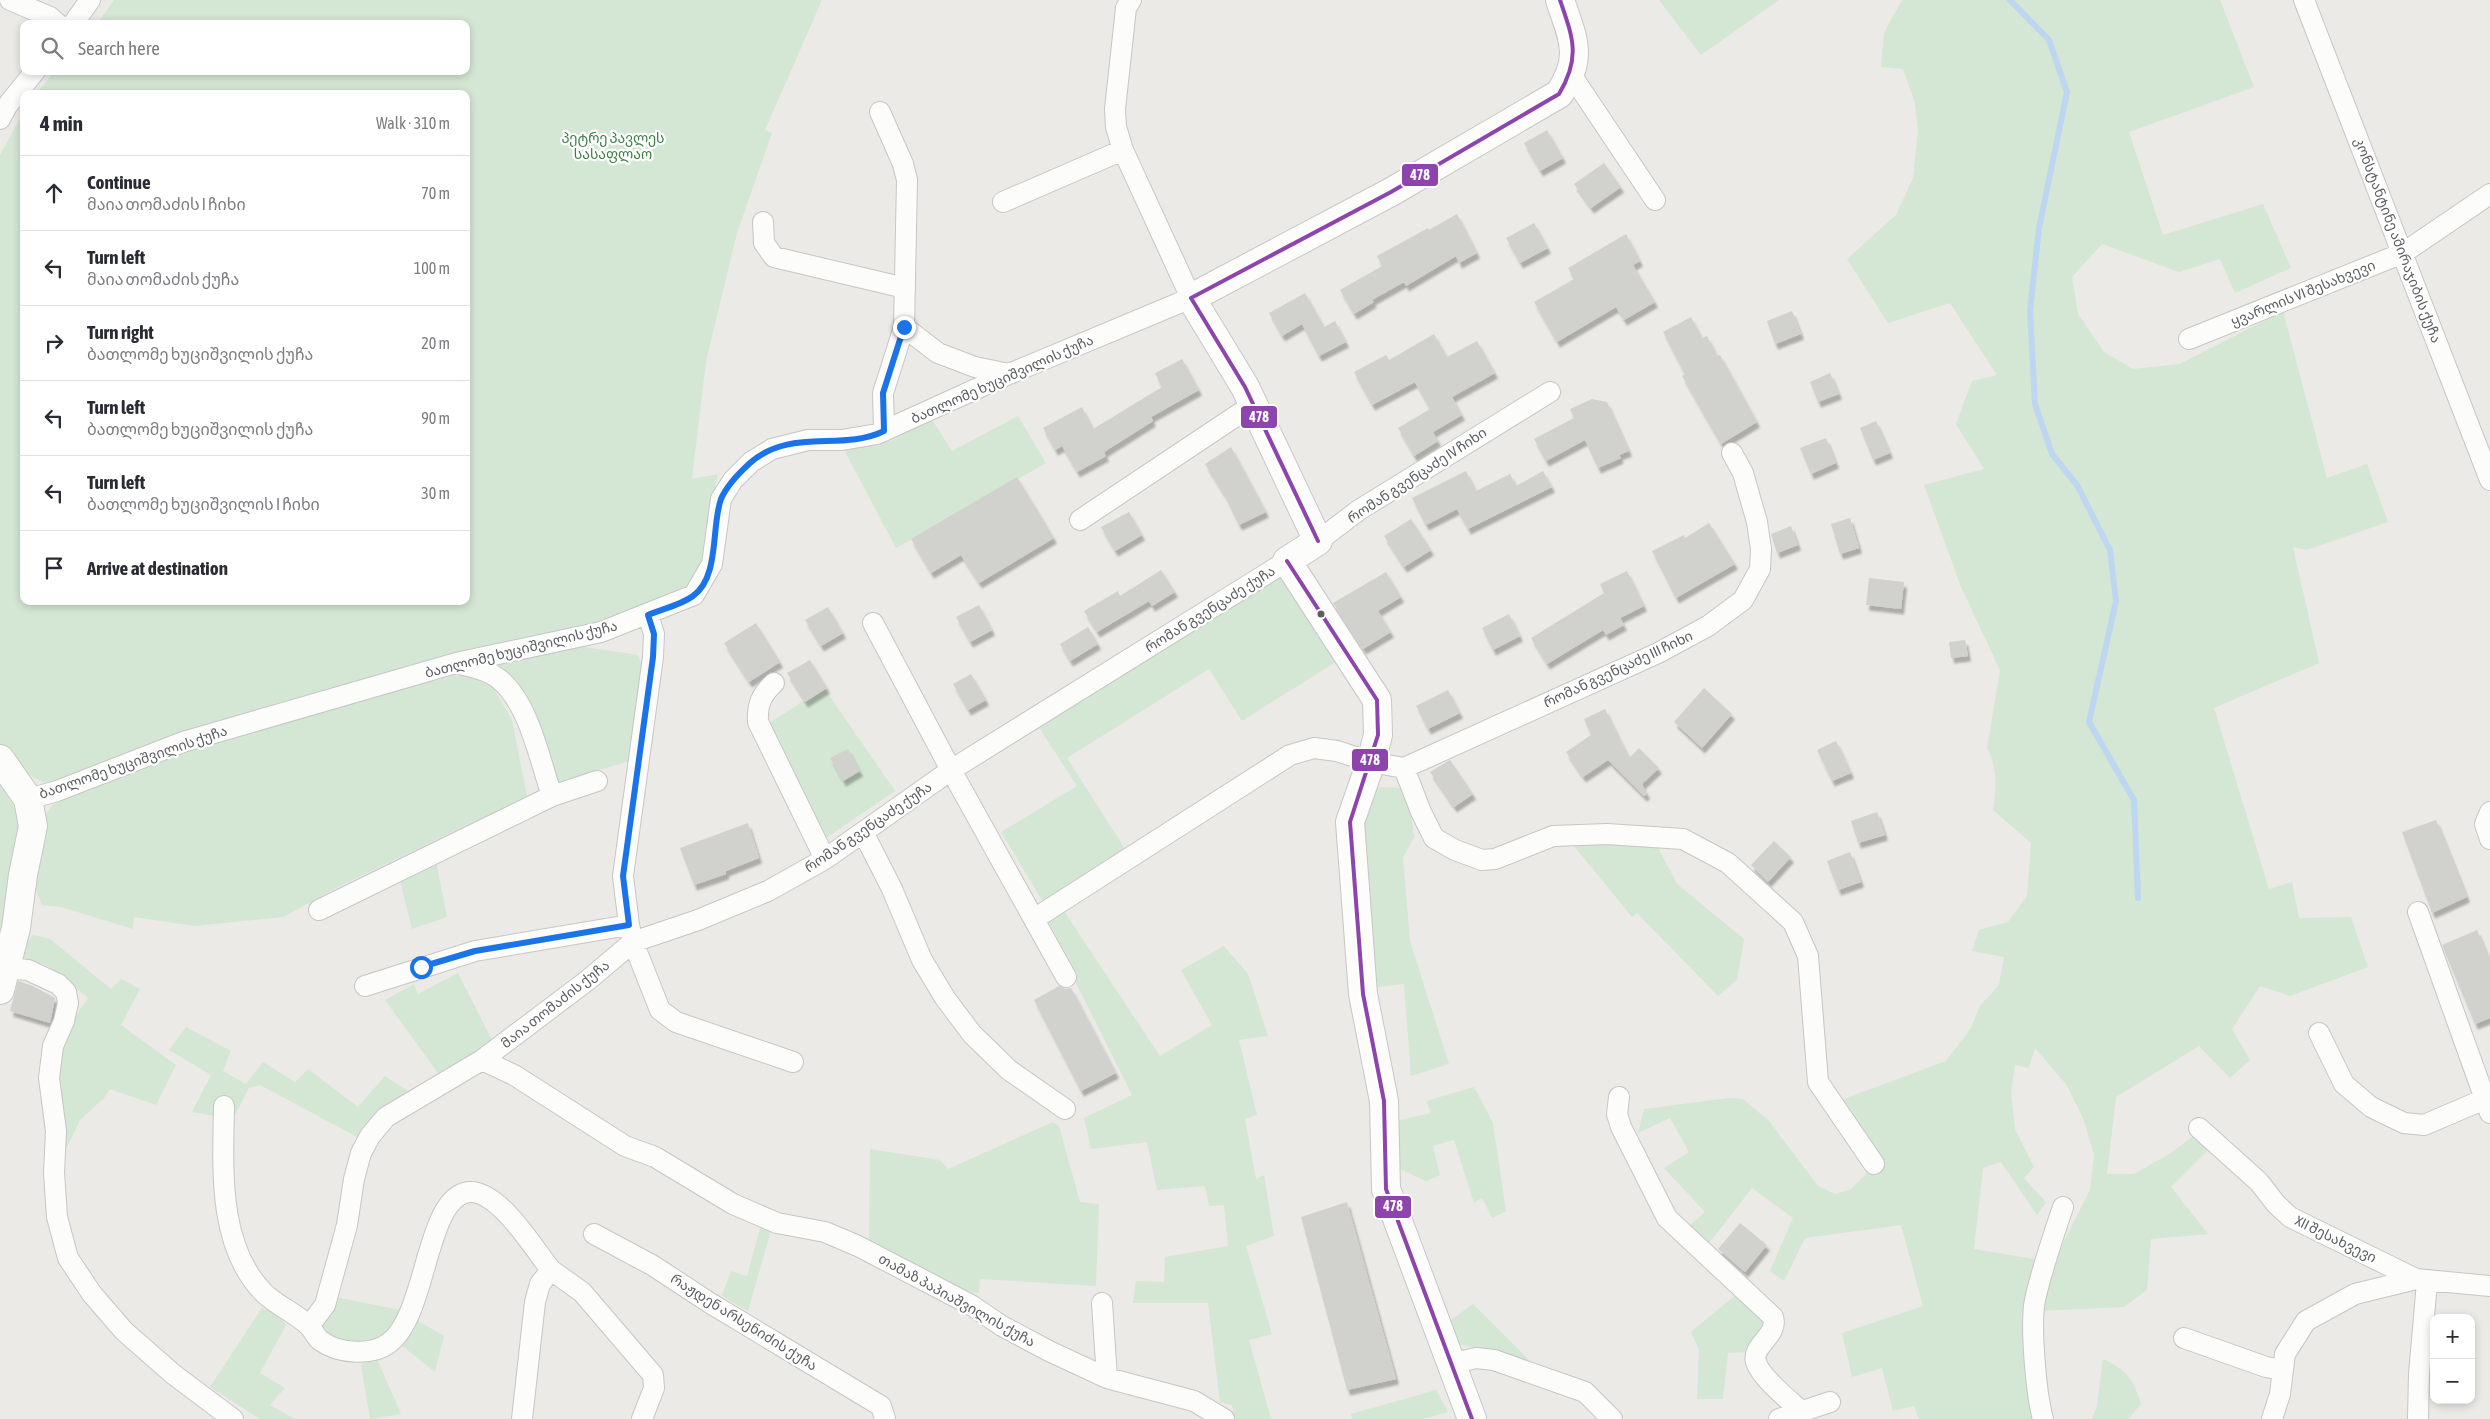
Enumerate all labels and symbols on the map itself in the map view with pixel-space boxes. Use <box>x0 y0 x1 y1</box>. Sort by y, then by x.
park label: პეტრე პავლეს სასაფლაო <box>561 130 665 163</box>
street label: კონსტანტინე ამირაჯიბის ქუჩა <box>2350 135 2445 345</box>
line badge: 478 <box>1401 163 1439 187</box>
text: 478 <box>1409 167 1430 183</box>
street label: ყვარლის VI შესახვევი <box>2228 257 2378 330</box>
route end <box>893 316 916 339</box>
street label: ბათლომე ხუციშვილის ქუჩა <box>908 331 1096 427</box>
line badge: 478 <box>1240 405 1278 429</box>
text: 478 <box>1248 409 1269 425</box>
street label: რომან გვენცაძე IV ჩიხი <box>1345 424 1490 527</box>
street label: რომან გვენცაძე ქუჩა <box>1142 562 1278 656</box>
unlabelled marker <box>1316 609 1326 619</box>
street label: ბათლომე ხუციშვილის ქუჩა <box>423 617 619 682</box>
street label: რომან გვენცაძე III ჩიხი <box>1541 627 1696 712</box>
street label: ბათლომე ხუციშვილის ქუჩა <box>37 722 230 803</box>
line badge: 478 <box>1351 748 1389 772</box>
text: 478 <box>1359 752 1380 768</box>
street label: რომან გვენცაძე ქუჩა <box>801 778 935 876</box>
route start <box>410 956 433 979</box>
street label: მაია თომაძის ქუჩა <box>498 957 613 1052</box>
line badge: 478 <box>1374 1195 1412 1219</box>
text: 478 <box>1382 1198 1403 1214</box>
street label: XII შესახვევი <box>2292 1212 2379 1266</box>
street label: თამაზ პაპიაშვილის ქუჩა <box>875 1250 1038 1351</box>
street label: რაჟდენ არსენიძის ქუჩა <box>667 1270 820 1375</box>

